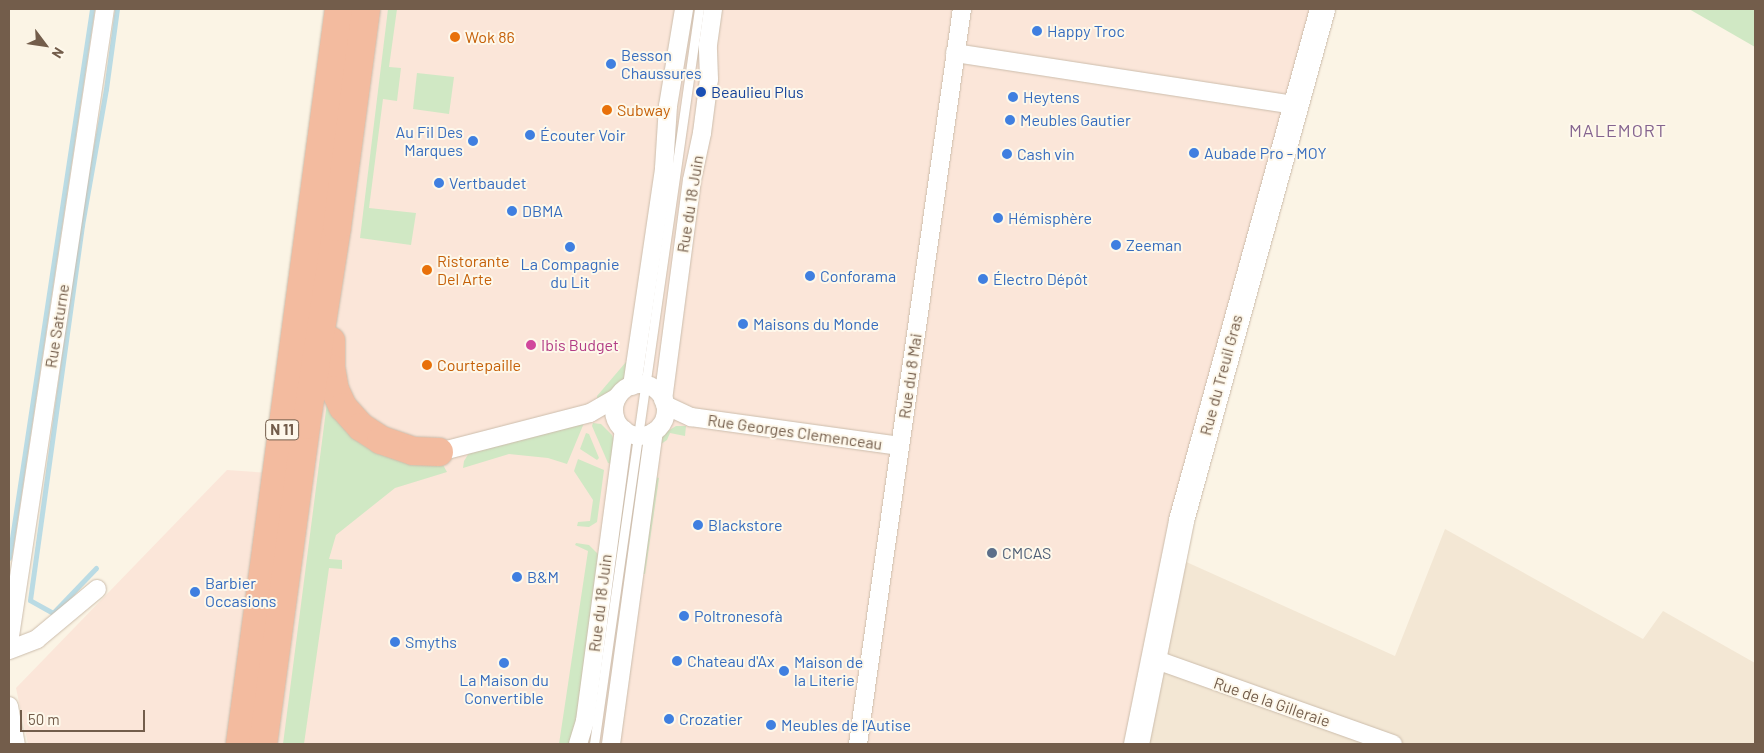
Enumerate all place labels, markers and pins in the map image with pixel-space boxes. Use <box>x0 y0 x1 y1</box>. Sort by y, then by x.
place label: Happy Troc <box>1047 21 1125 41</box>
marker: Happy Troc <box>1031 25 1043 37</box>
place label: Wok 86 <box>465 27 515 47</box>
marker: Wok 86 <box>449 31 461 43</box>
place label: Besson Chaussures <box>621 45 702 83</box>
marker: Besson Chaussures <box>605 58 617 70</box>
place label: Beaulieu Plus <box>711 82 804 102</box>
marker: Beaulieu Plus <box>695 86 707 98</box>
place label: Heytens <box>1023 87 1080 107</box>
marker: Heytens <box>1007 91 1019 103</box>
place label: Subway <box>617 100 670 120</box>
marker: Subway <box>601 104 613 116</box>
place label: Meubles Gautier <box>1020 110 1131 130</box>
marker: Meubles Gautier <box>1004 114 1016 126</box>
place label: Au Fil Des Marques <box>395 122 463 160</box>
place label: Écouter Voir <box>540 125 626 145</box>
marker: Écouter Voir <box>524 129 536 141</box>
marker: Au Fil Des Marques <box>467 135 479 147</box>
place label: Aubade Pro - MOY <box>1204 143 1327 163</box>
place label: Cash vin <box>1017 144 1075 164</box>
marker: Aubade Pro - MOY <box>1188 147 1200 159</box>
marker: Cash vin <box>1001 148 1013 160</box>
place label: Vertbaudet <box>449 173 527 193</box>
marker: Vertbaudet <box>433 177 445 189</box>
place label: DBMA <box>522 201 563 221</box>
marker: DBMA <box>506 205 518 217</box>
place label: Hémisphère <box>1008 208 1092 228</box>
marker: Hémisphère <box>992 212 1004 224</box>
place label: Zeeman <box>1126 235 1182 255</box>
marker: Zeeman <box>1110 239 1122 251</box>
marker: La Compagnie du Lit <box>564 241 576 253</box>
place label: Ristorante Del Arte <box>437 251 510 289</box>
place label: La Compagnie du Lit <box>521 254 619 292</box>
marker: Ristorante Del Arte <box>421 264 433 276</box>
place label: Conforama <box>820 266 896 286</box>
place label: Électro Dépôt <box>993 269 1088 289</box>
marker: Conforama <box>804 270 816 282</box>
marker: Électro Dépôt <box>977 273 989 285</box>
place label: Maisons du Monde <box>753 314 879 334</box>
marker: Maisons du Monde <box>737 318 749 330</box>
place label: Ibis Budget <box>541 335 619 355</box>
marker: Ibis Budget <box>525 339 537 351</box>
place label: Courtepaille <box>437 355 521 375</box>
marker: Courtepaille <box>421 359 433 371</box>
place label: Blackstore <box>708 515 782 535</box>
marker: Blackstore <box>692 519 704 531</box>
place label: CMCAS <box>1002 543 1051 563</box>
marker: CMCAS <box>986 547 998 559</box>
place label: B&M <box>527 567 559 587</box>
marker: B&M <box>511 571 523 583</box>
place label: Barbier Occasions <box>205 573 277 611</box>
marker: Barbier Occasions <box>189 586 201 598</box>
place label: Poltronesofà <box>694 606 783 626</box>
marker: Poltronesofà <box>678 610 690 622</box>
place label: Smyths <box>405 632 457 652</box>
marker: Smyths <box>389 636 401 648</box>
place label: Chateau d'Ax <box>687 651 775 671</box>
place label: Maison de la Literie <box>794 652 863 690</box>
marker: Chateau d'Ax <box>671 655 683 667</box>
marker: La Maison du Convertible <box>498 657 510 669</box>
marker: Maison de la Literie <box>778 665 790 677</box>
place label: La Maison du Convertible <box>459 670 549 708</box>
place label: Crozatier <box>679 709 743 729</box>
marker: Crozatier <box>663 713 675 725</box>
place label: Meubles de l'Autise <box>781 715 911 735</box>
marker: Meubles de l'Autise <box>765 719 777 731</box>

